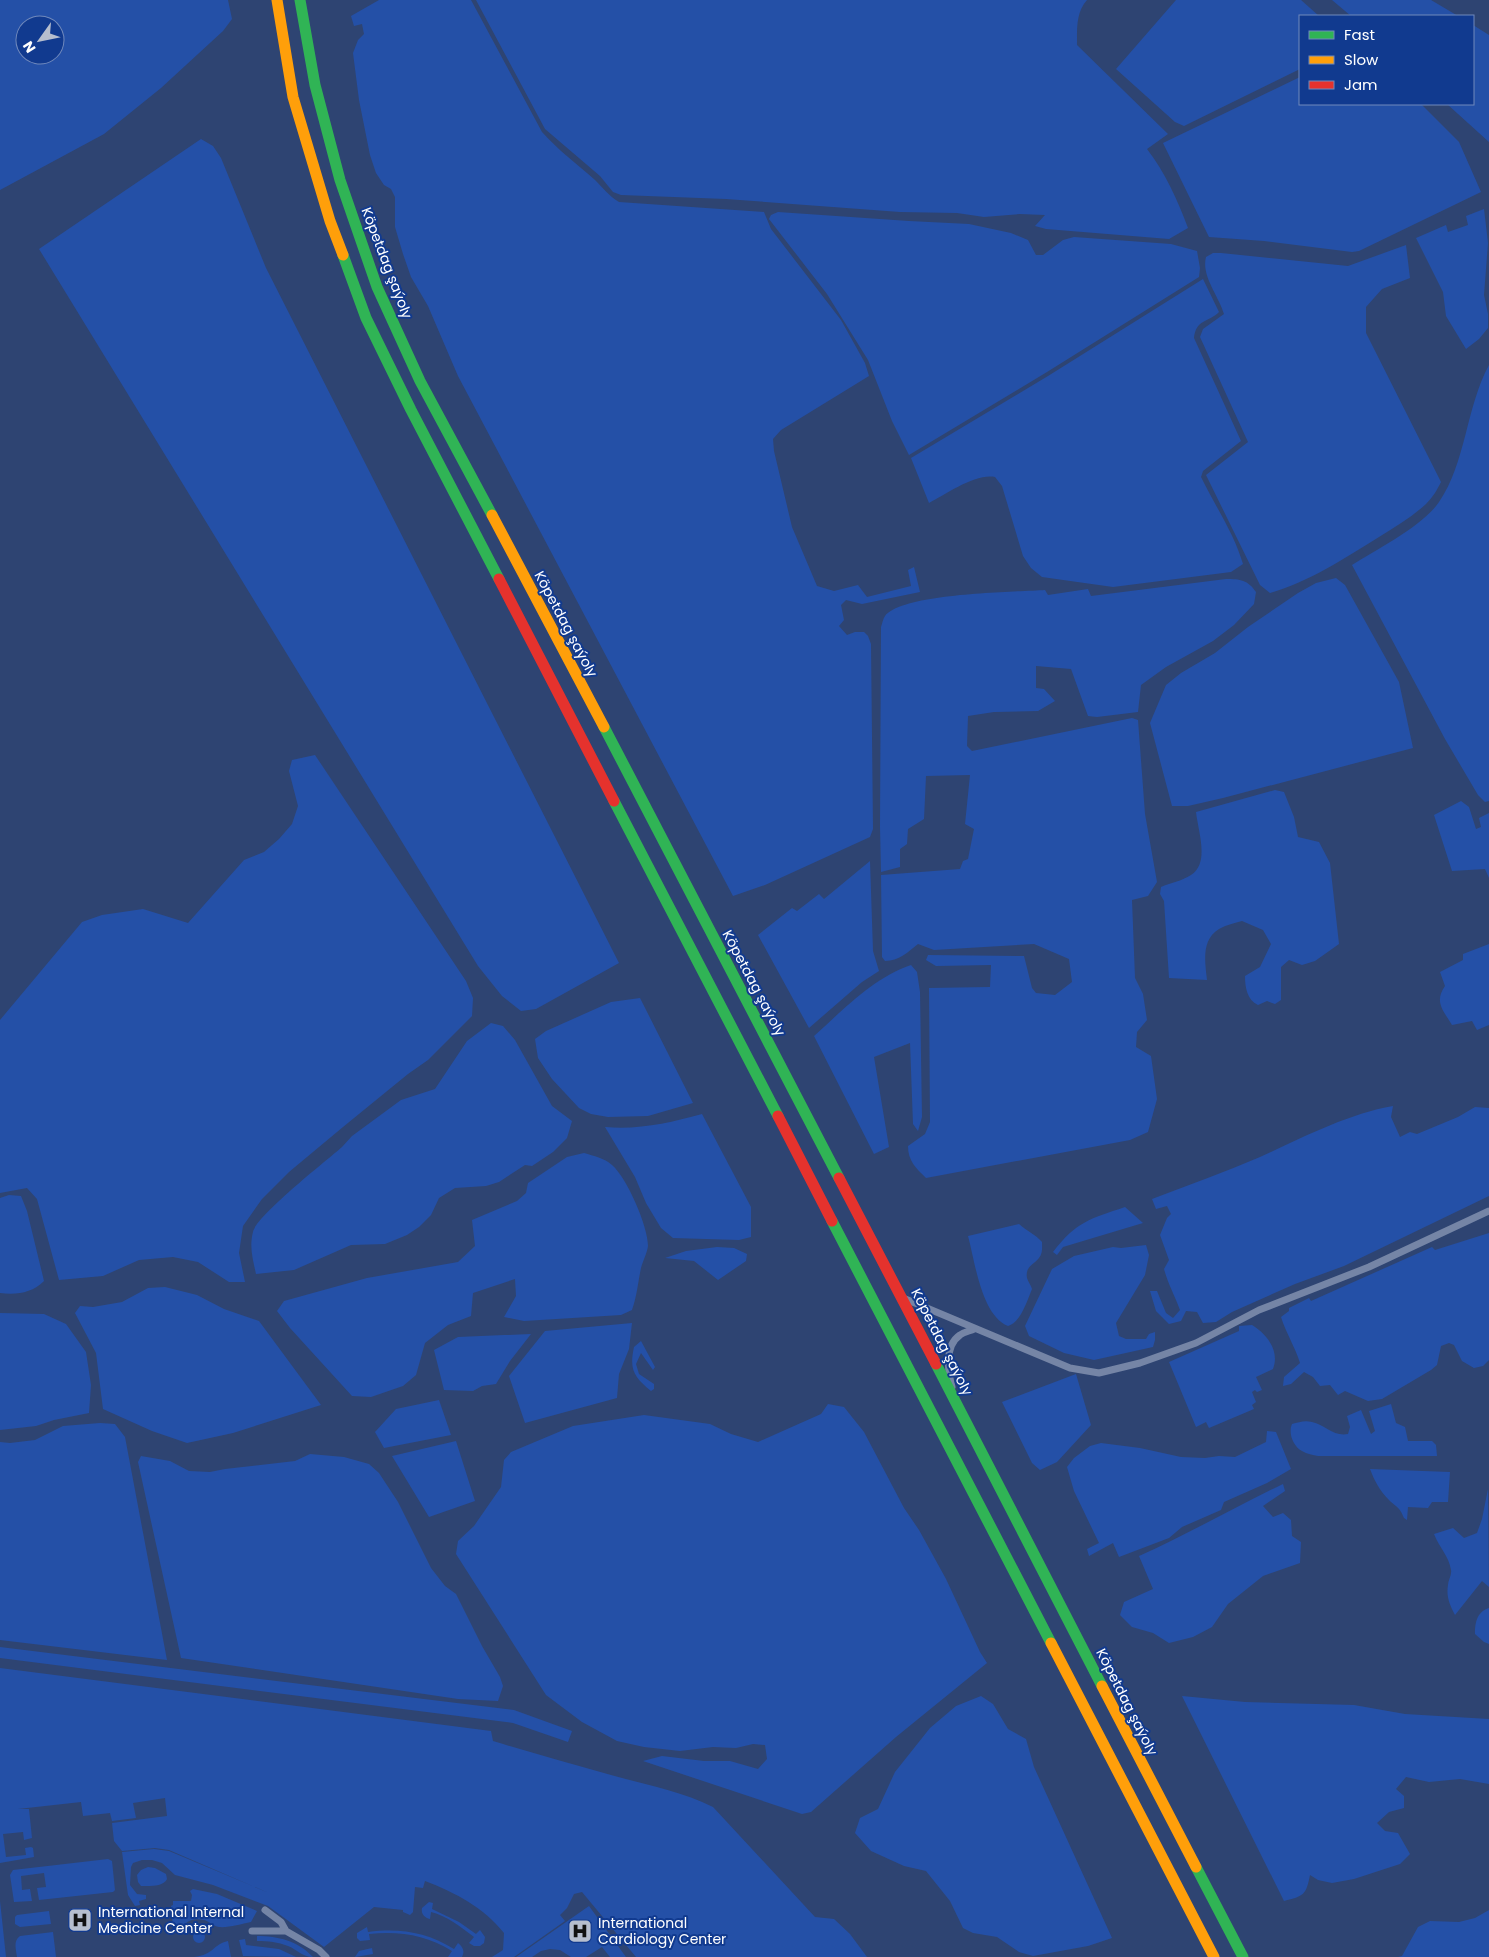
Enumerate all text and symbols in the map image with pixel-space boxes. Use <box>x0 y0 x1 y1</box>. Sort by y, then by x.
north arrow <box>15 15 65 65</box>
legend <box>1299 15 1474 105</box>
text: Fast <box>1344 24 1375 45</box>
text: N <box>18 37 40 57</box>
text: Slow <box>1344 49 1379 70</box>
text: Jam <box>1344 74 1378 95</box>
street label: Köpetdag şaýoly <box>357 204 417 322</box>
street label: Köpetdag şaýoly <box>530 567 603 681</box>
street label: Köpetdag şaýoly <box>718 926 791 1040</box>
street label: Köpetdag şaýoly <box>906 1285 978 1399</box>
street label: Köpetdag şaýoly <box>1091 1645 1163 1759</box>
place label: International Internal Medicine Center <box>98 1902 244 1938</box>
hospital icon: International Internal Medicine Center <box>67 1907 93 1933</box>
place label: International Cardiology Center <box>598 1913 726 1949</box>
hospital icon: International Cardiology Center <box>567 1918 593 1944</box>

